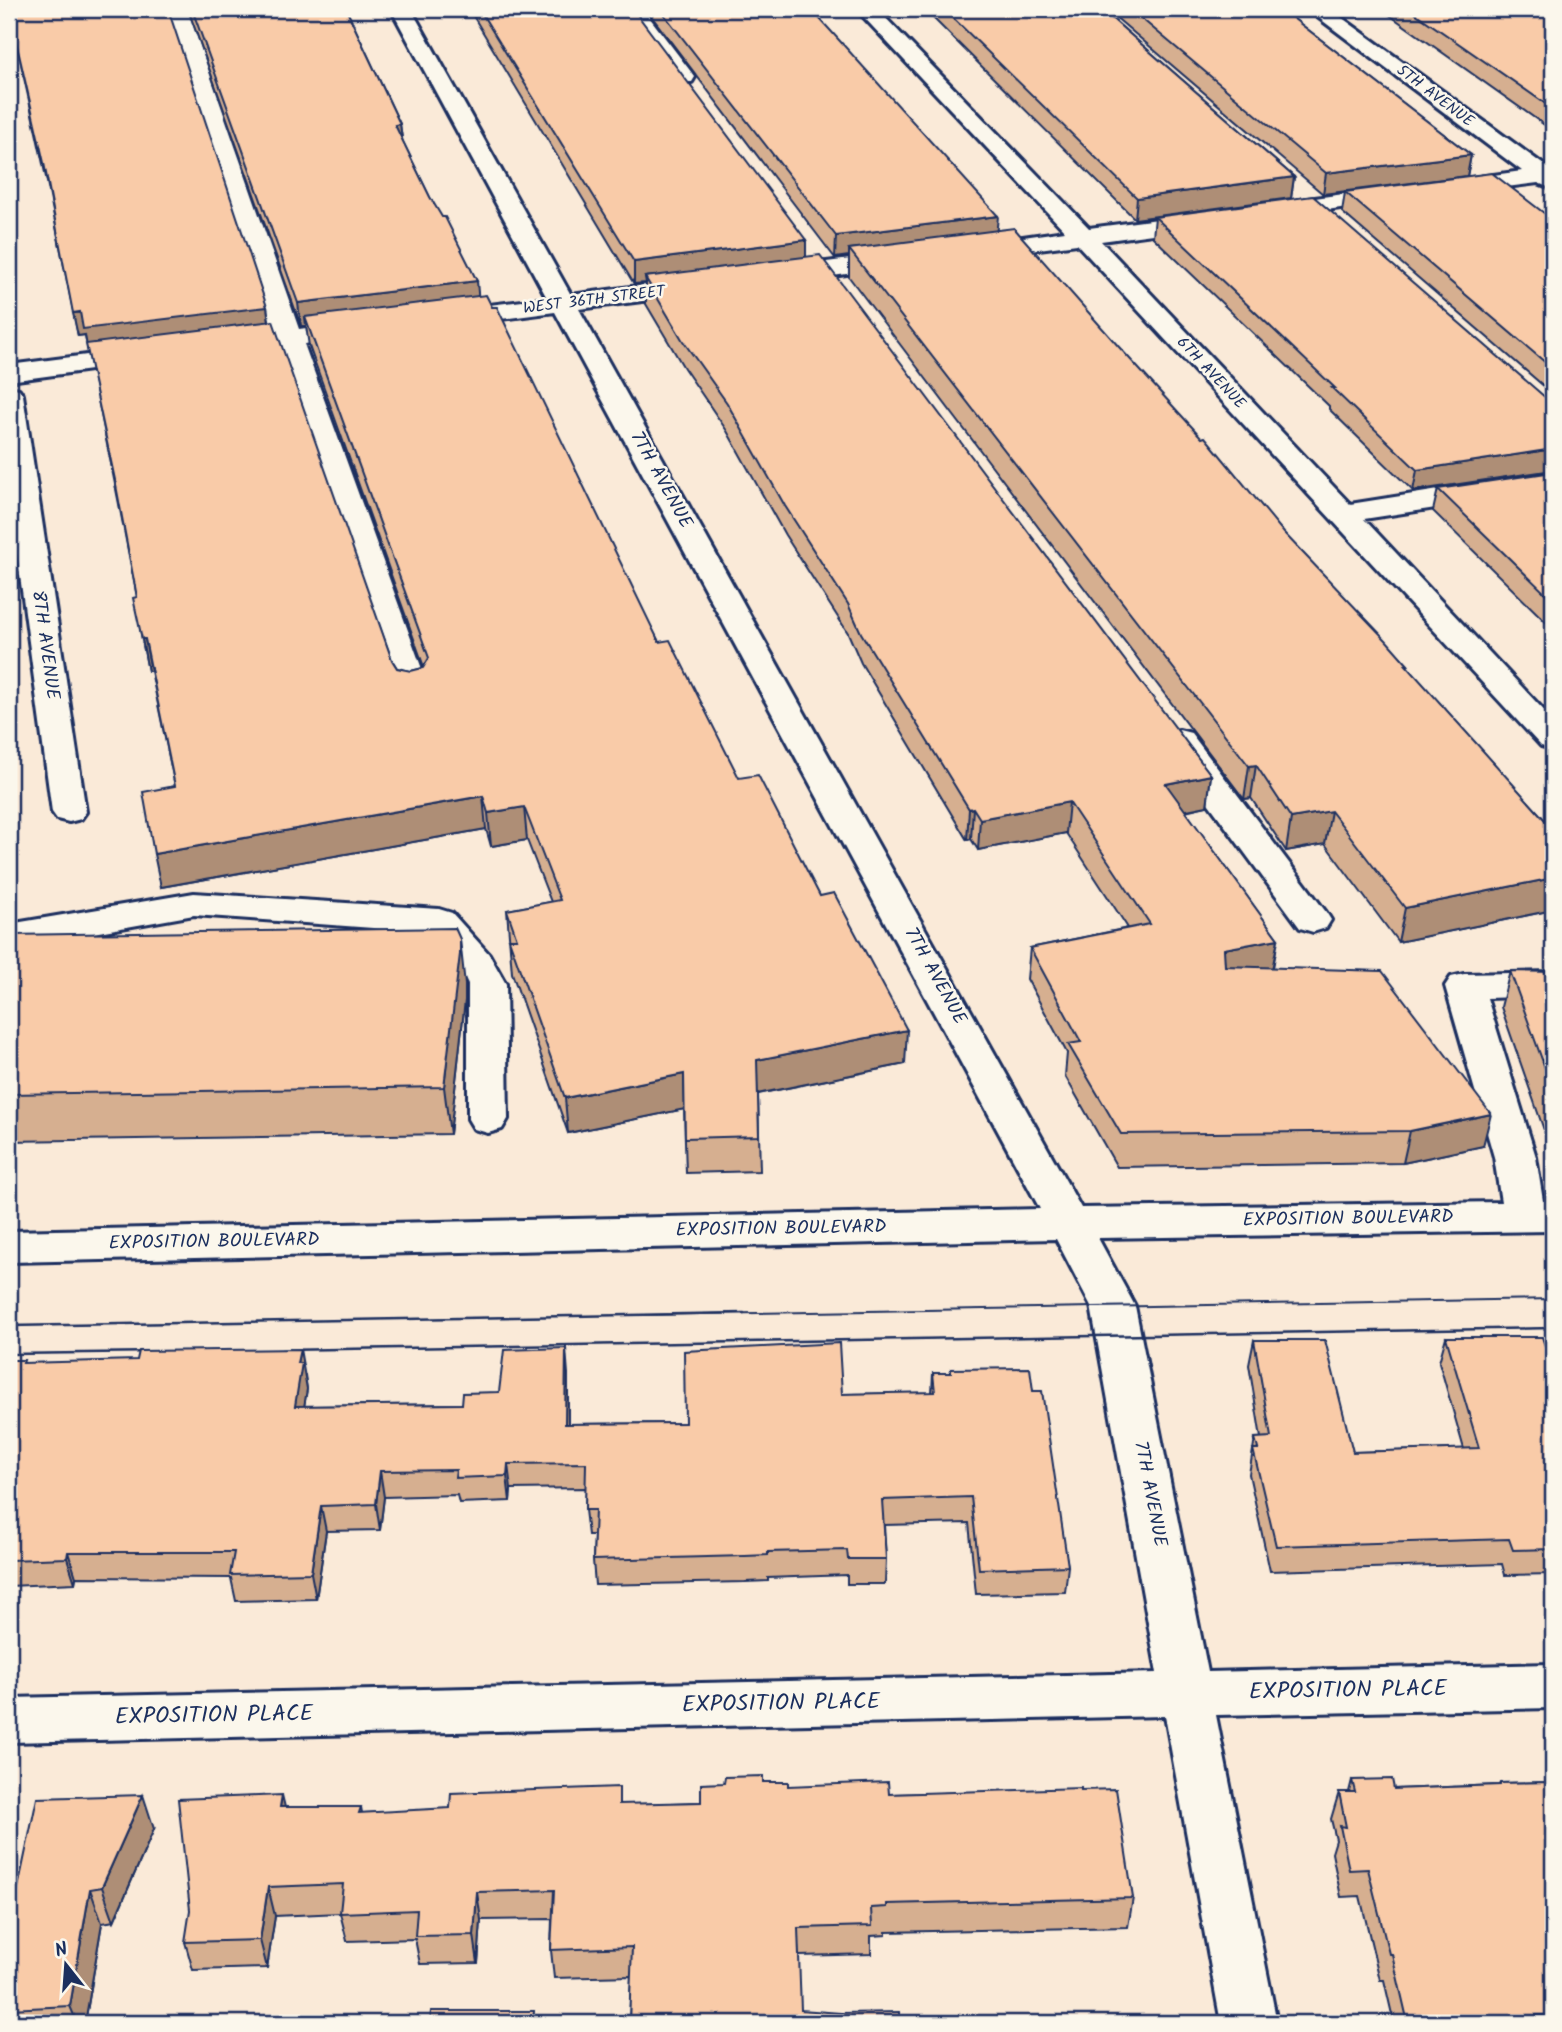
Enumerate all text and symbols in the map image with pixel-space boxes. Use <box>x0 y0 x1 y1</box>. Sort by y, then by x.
street label: 5TH AVENUE <box>1391 58 1480 134</box>
street label: WEST 36TH STREET <box>522 279 668 321</box>
street label: 6TH AVENUE <box>1171 331 1252 416</box>
street label: 7TH AVENUE <box>622 426 701 535</box>
street label: 8TH AVENUE <box>22 588 68 702</box>
street label: 7TH AVENUE <box>896 922 975 1031</box>
street label: EXPOSITION BOULEVARD <box>1242 1202 1454 1236</box>
street label: EXPOSITION BOULEVARD <box>675 1212 887 1246</box>
street label: EXPOSITION BOULEVARD <box>108 1225 320 1259</box>
street label: 7TH AVENUE <box>1125 1438 1175 1550</box>
street label: EXPOSITION PLACE <box>1249 1671 1448 1711</box>
street label: EXPOSITION PLACE <box>682 1684 881 1724</box>
street label: EXPOSITION PLACE <box>115 1696 314 1736</box>
north arrow <box>32 1930 102 2000</box>
text: N <box>51 1935 72 1967</box>

